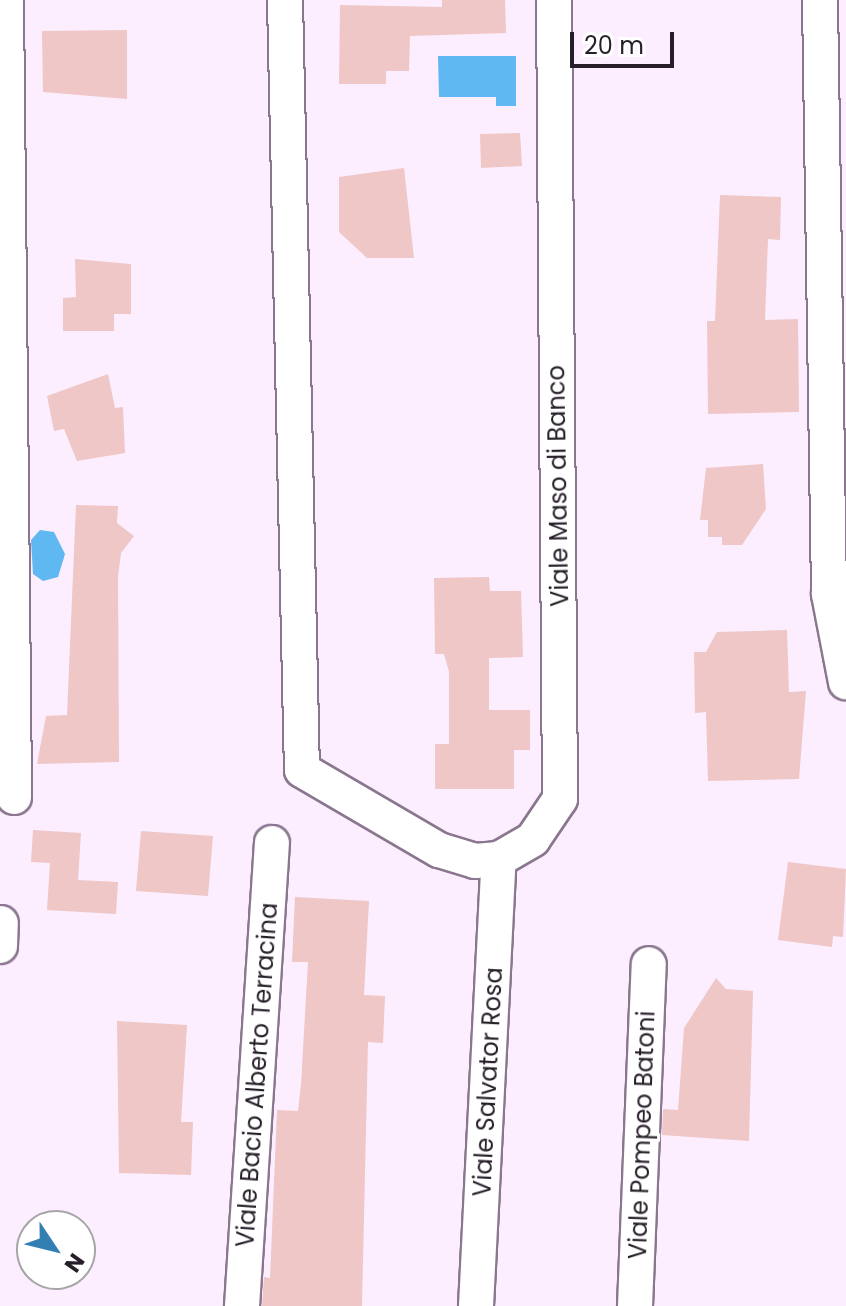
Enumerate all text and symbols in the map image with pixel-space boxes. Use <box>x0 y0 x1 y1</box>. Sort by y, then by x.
scale bar <box>574 16 678 66</box>
text: 20 m <box>584 29 644 62</box>
street label: Viale Maso di Banco <box>541 365 575 607</box>
street label: Viale Bacio Alberto Terracina <box>231 902 283 1248</box>
street label: Viale Salvator Rosa <box>468 967 508 1197</box>
street label: Viale Pompeo Batoni <box>623 1010 661 1260</box>
north arrow <box>16 1210 96 1290</box>
text: N <box>57 1247 92 1279</box>

